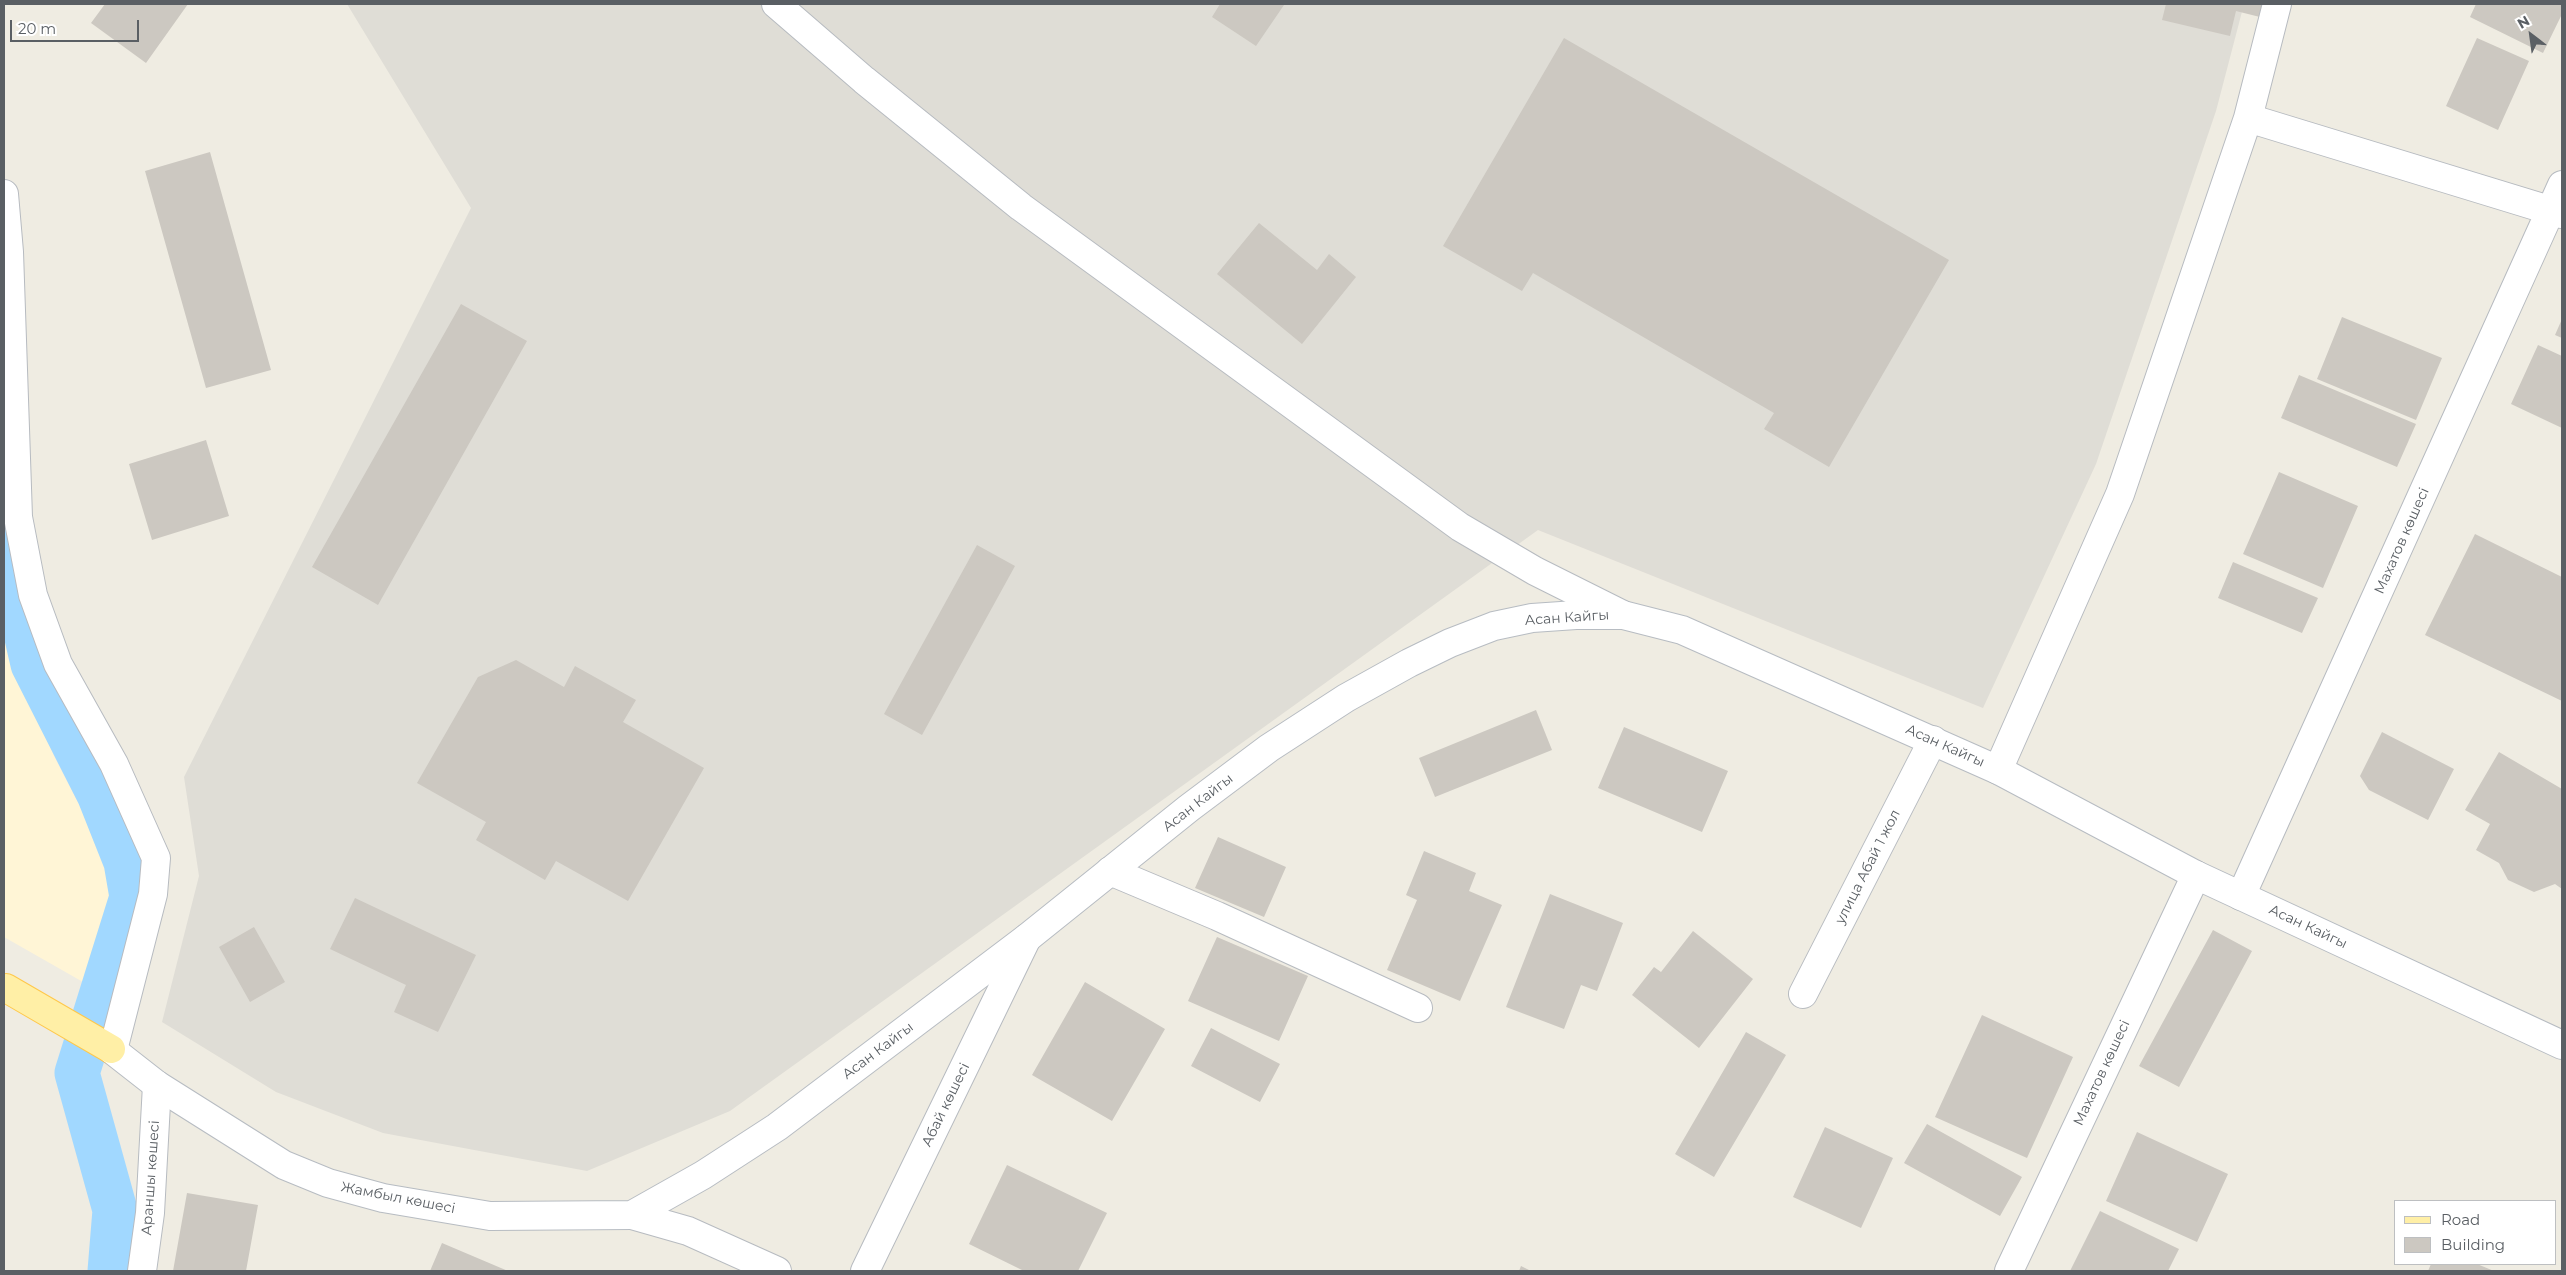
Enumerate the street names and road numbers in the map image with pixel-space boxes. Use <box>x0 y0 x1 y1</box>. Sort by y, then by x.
street label: Махатов көшесі <box>2371 485 2433 597</box>
street label: Асан Кайгы <box>1524 607 1610 629</box>
street label: Асан Кайгы <box>1903 721 1987 771</box>
street label: Асан Кайгы <box>1160 770 1236 836</box>
street label: улица Абай 1 жол <box>1832 807 1904 927</box>
street label: Асан Кайгы <box>2266 902 2350 952</box>
street label: Махатов көшесі <box>2070 1018 2134 1128</box>
street label: Асан Кайгы <box>839 1019 917 1083</box>
street label: Абай көшесі <box>918 1060 974 1150</box>
street label: Араншы көшесі <box>139 1120 163 1236</box>
street label: Жамбыл көшесі <box>339 1179 457 1217</box>

